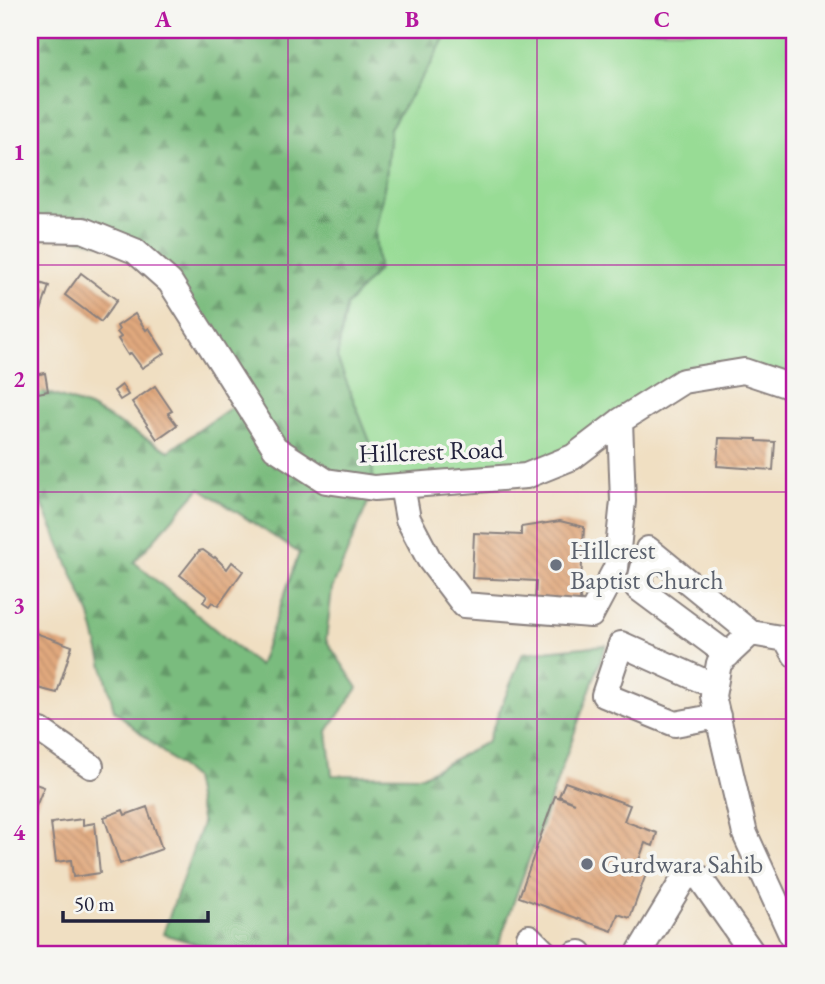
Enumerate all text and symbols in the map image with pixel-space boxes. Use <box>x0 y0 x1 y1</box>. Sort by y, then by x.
text: A <box>154 4 172 34</box>
text: B <box>405 4 419 34</box>
text: C <box>654 4 670 34</box>
text: 1 <box>13 137 25 167</box>
text: 2 <box>13 364 25 394</box>
street label: Hillcrest Road <box>358 431 505 471</box>
place label: Hillcrest Baptist Church <box>570 533 724 597</box>
marker: Hillcrest Baptist Church <box>548 557 564 573</box>
text: 3 <box>13 590 25 620</box>
text: 4 <box>13 817 26 847</box>
place label: Gurdwara Sahib <box>601 847 763 881</box>
marker: Gurdwara Sahib <box>579 856 595 872</box>
scale bar <box>63 879 208 923</box>
text: 50 m <box>74 890 115 917</box>

